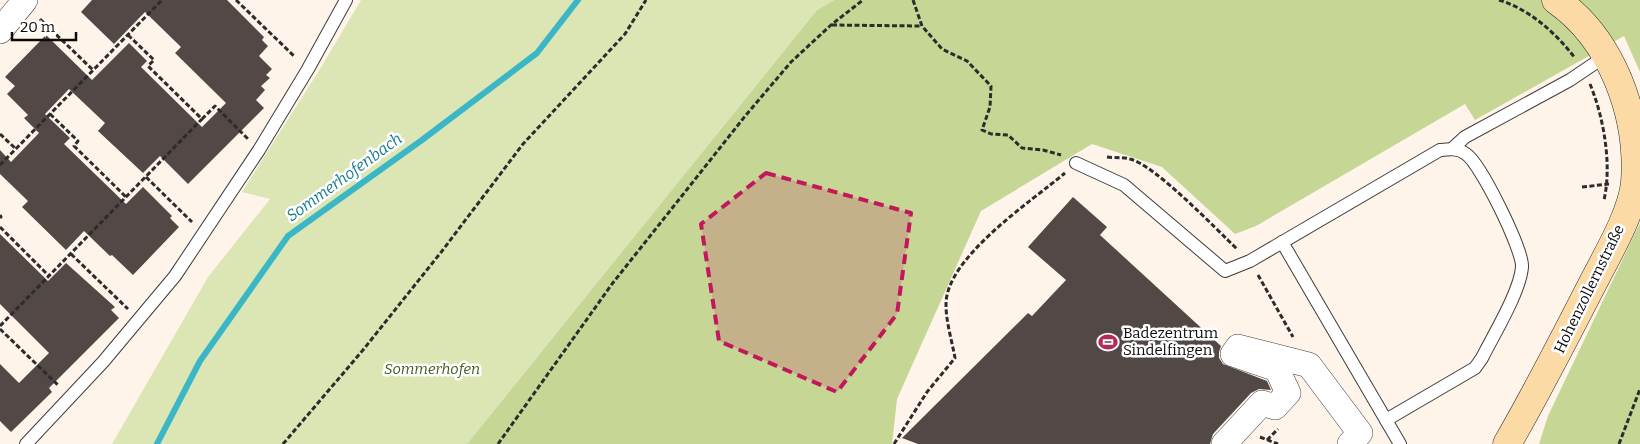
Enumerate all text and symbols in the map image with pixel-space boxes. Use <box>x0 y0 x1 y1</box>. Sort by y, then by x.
scale bar <box>12 10 76 42</box>
text: 20 m <box>20 18 56 36</box>
water label: Sommerhofenbach <box>283 129 405 225</box>
street label: Hohenzollernstraße <box>1550 222 1628 356</box>
place label: Badezentrum Sindelfingen <box>1123 324 1219 359</box>
sports icon: Badezentrum Sindelfingen <box>1097 331 1119 353</box>
park label: Sommerhofen <box>384 360 480 378</box>

